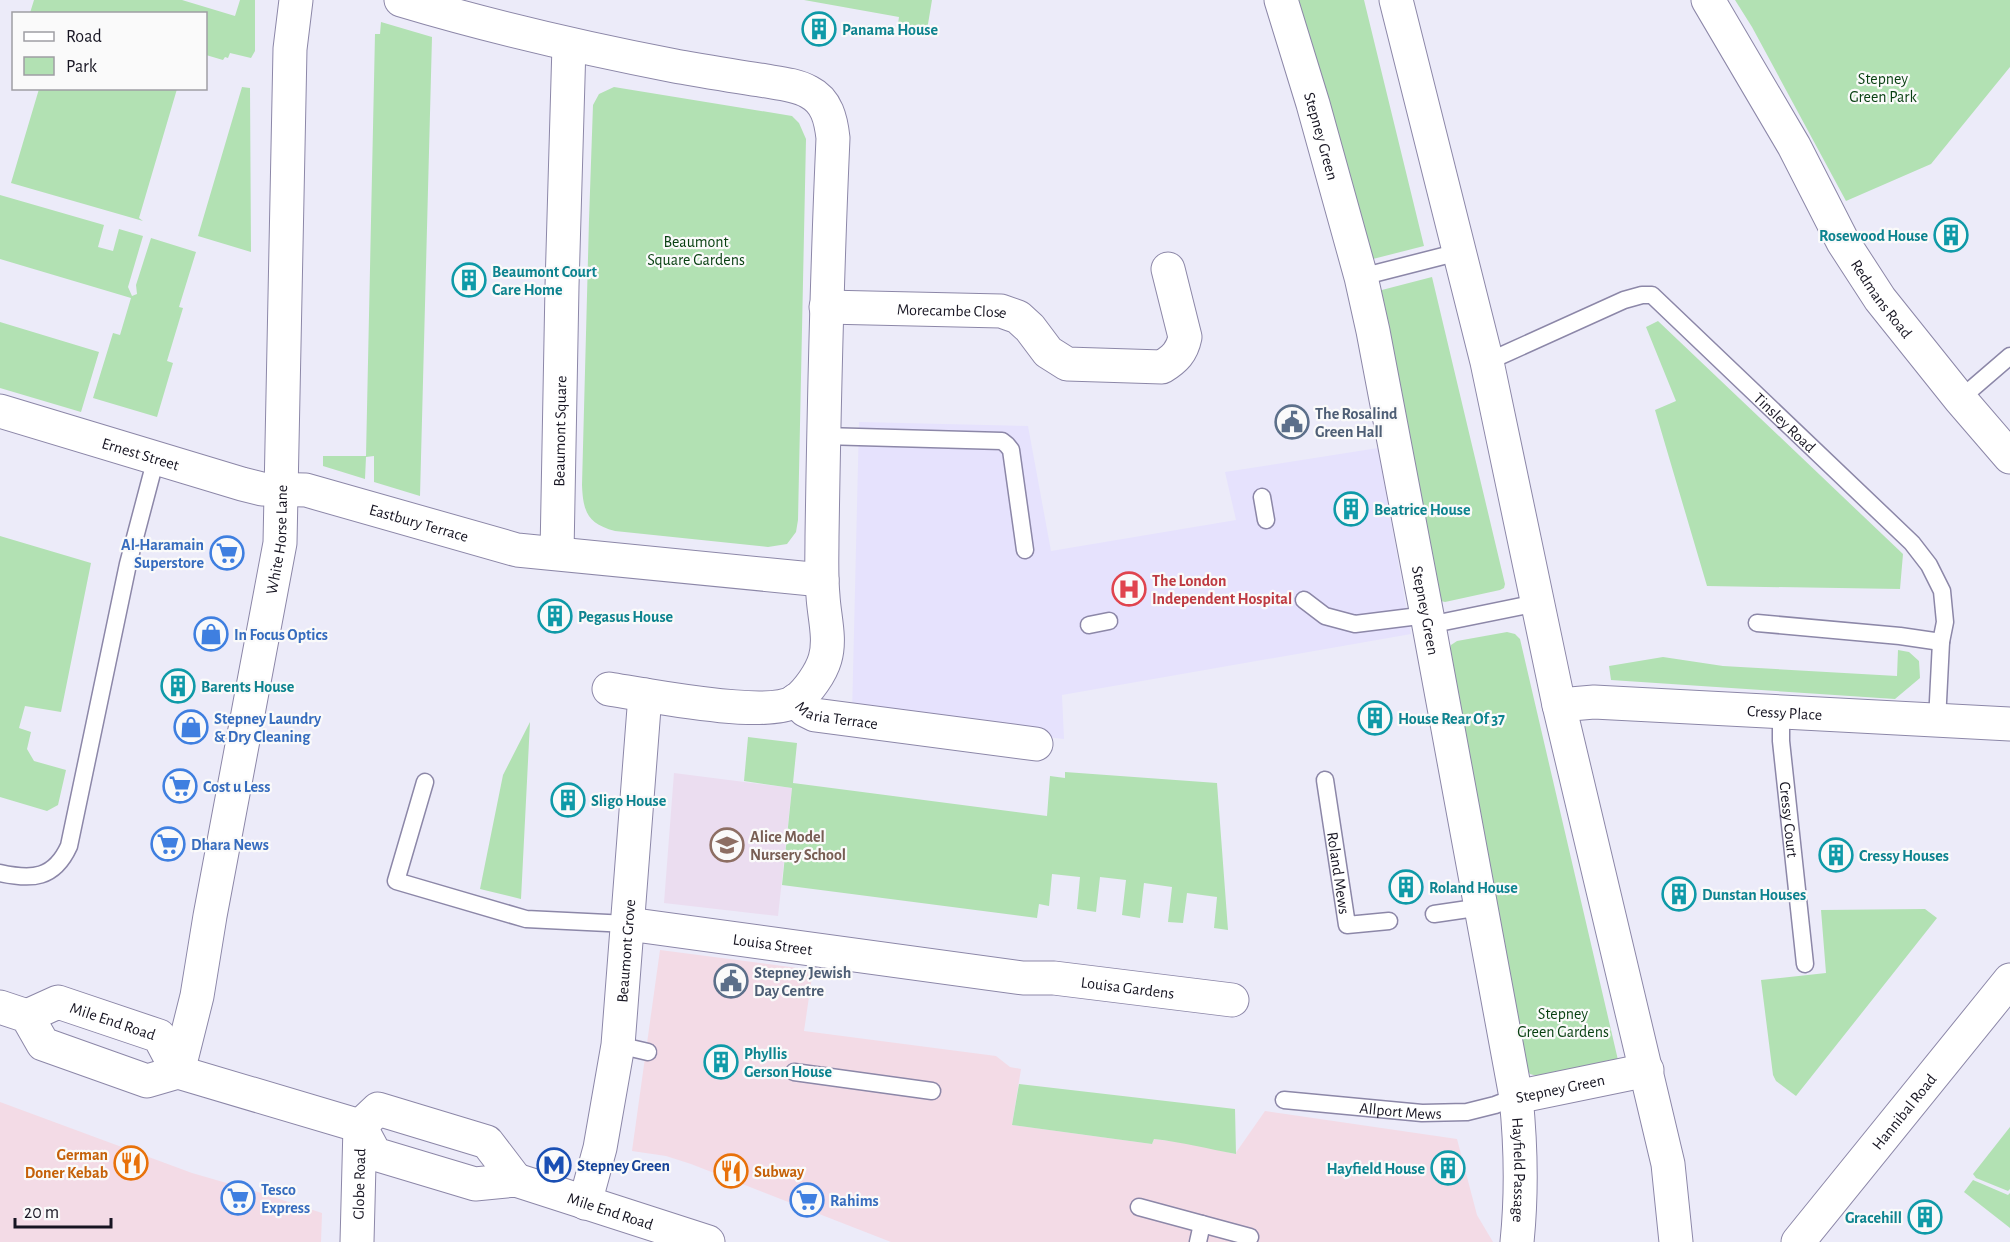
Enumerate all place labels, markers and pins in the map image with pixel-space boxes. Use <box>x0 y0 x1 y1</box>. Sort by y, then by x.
building icon: Panama House <box>801 11 837 47</box>
place label: Panama House <box>842 22 938 38</box>
building icon: Rosewood House <box>1933 217 1969 253</box>
place label: Rosewood House <box>1819 228 1928 244</box>
building icon: Beaumont Court Care Home <box>451 262 487 298</box>
place label: Beaumont Court Care Home <box>492 264 597 298</box>
public building icon: The Rosalind Green Hall <box>1274 404 1310 440</box>
place label: The Rosalind Green Hall <box>1315 406 1398 440</box>
building icon: Beatrice House <box>1333 491 1369 527</box>
place label: Beatrice House <box>1374 502 1471 518</box>
supermarket icon: Al-Haramain Superstore <box>209 535 245 571</box>
place label: Al-Haramain Superstore <box>121 537 204 571</box>
hospital icon: The London Independent Hospital <box>1111 571 1147 607</box>
place label: The London Independent Hospital <box>1152 573 1292 607</box>
building icon: Pegasus House <box>537 598 573 634</box>
place label: Pegasus House <box>578 609 674 625</box>
shop icon: In Focus Optics <box>193 616 229 652</box>
place label: In Focus Optics <box>234 627 328 643</box>
building icon: Barents House <box>160 668 196 704</box>
place label: Barents House <box>201 679 295 695</box>
building icon: House Rear Of 37 <box>1357 700 1393 736</box>
shop icon: Stepney Laundry & Dry Cleaning <box>173 709 209 745</box>
place label: Stepney Laundry & Dry Cleaning <box>214 711 322 746</box>
place label: House Rear Of 37 <box>1398 711 1505 727</box>
supermarket icon: Cost u Less <box>162 768 198 804</box>
place label: Cost u Less <box>203 779 270 795</box>
building icon: Sligo House <box>550 782 586 818</box>
place label: Sligo House <box>591 793 667 809</box>
supermarket icon: Dhara News <box>150 826 186 862</box>
school or university icon: Alice Model Nursery School <box>709 827 745 863</box>
place label: Alice Model Nursery School <box>750 829 846 864</box>
place label: Dhara News <box>191 837 269 853</box>
building icon: Cressy Houses <box>1818 837 1854 873</box>
place label: Cressy Houses <box>1859 848 1949 865</box>
building icon: Roland House <box>1388 869 1424 905</box>
building icon: Dunstan Houses <box>1661 876 1697 912</box>
place label: Roland House <box>1429 880 1518 896</box>
place label: Dunstan Houses <box>1702 887 1806 903</box>
public building icon: Stepney Jewish Day Centre <box>713 963 749 999</box>
place label: Stepney Jewish Day Centre <box>754 965 851 1000</box>
building icon: Phyllis Gerson House <box>703 1044 739 1080</box>
place label: Phyllis Gerson House <box>744 1046 832 1080</box>
restaurant icon: German Doner Kebab <box>113 1145 149 1181</box>
place label: German Doner Kebab <box>25 1147 108 1181</box>
metro station icon: Stepney Green <box>536 1147 572 1183</box>
building icon: Hayfield House <box>1430 1150 1466 1186</box>
restaurant icon: Subway <box>713 1153 749 1189</box>
place label: Stepney Green <box>577 1158 670 1175</box>
place label: Hayfield House <box>1326 1161 1425 1178</box>
place label: Subway <box>754 1164 805 1181</box>
supermarket icon: Tesco Express <box>220 1180 256 1216</box>
place label: Tesco Express <box>261 1182 310 1216</box>
supermarket icon: Rahims <box>789 1182 825 1218</box>
place label: Rahims <box>830 1193 879 1209</box>
building icon: Gracehill <box>1907 1199 1943 1235</box>
place label: Gracehill <box>1845 1210 1902 1226</box>

